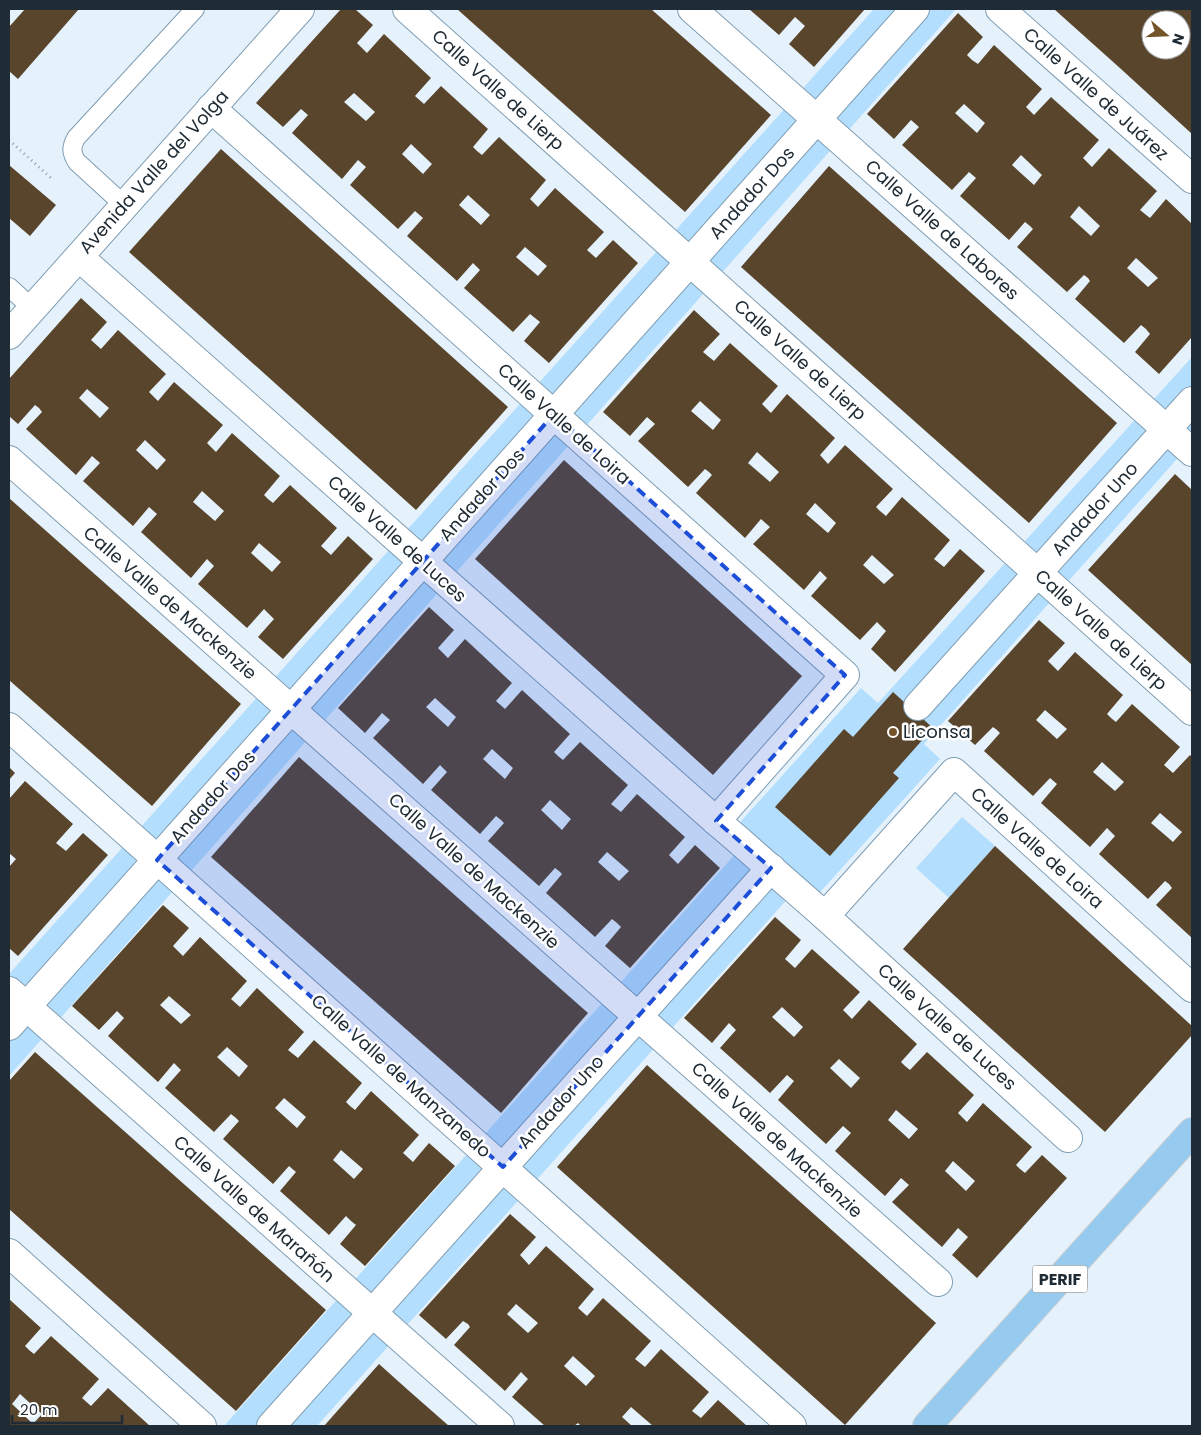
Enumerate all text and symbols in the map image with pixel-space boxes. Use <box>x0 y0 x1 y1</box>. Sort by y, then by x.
north arrow <box>1141 10 1191 60</box>
street label: Calle Valle de Juárez <box>1018 22 1174 166</box>
street label: Calle Valle de Lierp <box>427 23 570 156</box>
text: N <box>1167 31 1189 47</box>
street label: Avenida Valle del Volga <box>73 84 234 259</box>
street label: Andador Dos <box>703 141 800 244</box>
street label: Calle Valle de Labores <box>860 154 1025 306</box>
street label: Calle Valle de Lierp <box>729 293 872 426</box>
street label: Calle Valle de Loira <box>493 357 636 490</box>
street label: Andador Dos <box>433 443 530 546</box>
street label: Andador Uno <box>1046 456 1144 561</box>
street label: Calle Valle de Luces <box>322 469 472 608</box>
street label: Calle Valle de Mackenzie <box>78 520 262 685</box>
street label: Calle Valle de Lierp <box>1030 563 1173 696</box>
place label: Liconsa <box>903 719 971 744</box>
marker: Liconsa <box>887 726 899 738</box>
street label: Andador Dos <box>164 745 261 848</box>
street label: Calle Valle de Loira <box>966 781 1109 914</box>
street label: Calle Valle de Mackenzie <box>383 787 565 954</box>
street label: Calle Valle de Luces <box>872 957 1022 1096</box>
street label: Calle Valle de Manzanedo <box>306 988 497 1163</box>
street label: Andador Uno <box>512 1049 610 1154</box>
street label: Calle Valle de Mackenzie <box>686 1056 868 1223</box>
street label: Calle Valle de Marañón <box>168 1129 340 1288</box>
road number: PERIF <box>1032 1266 1088 1292</box>
scale bar <box>12 1392 122 1424</box>
text: 20 m <box>20 1399 58 1420</box>

